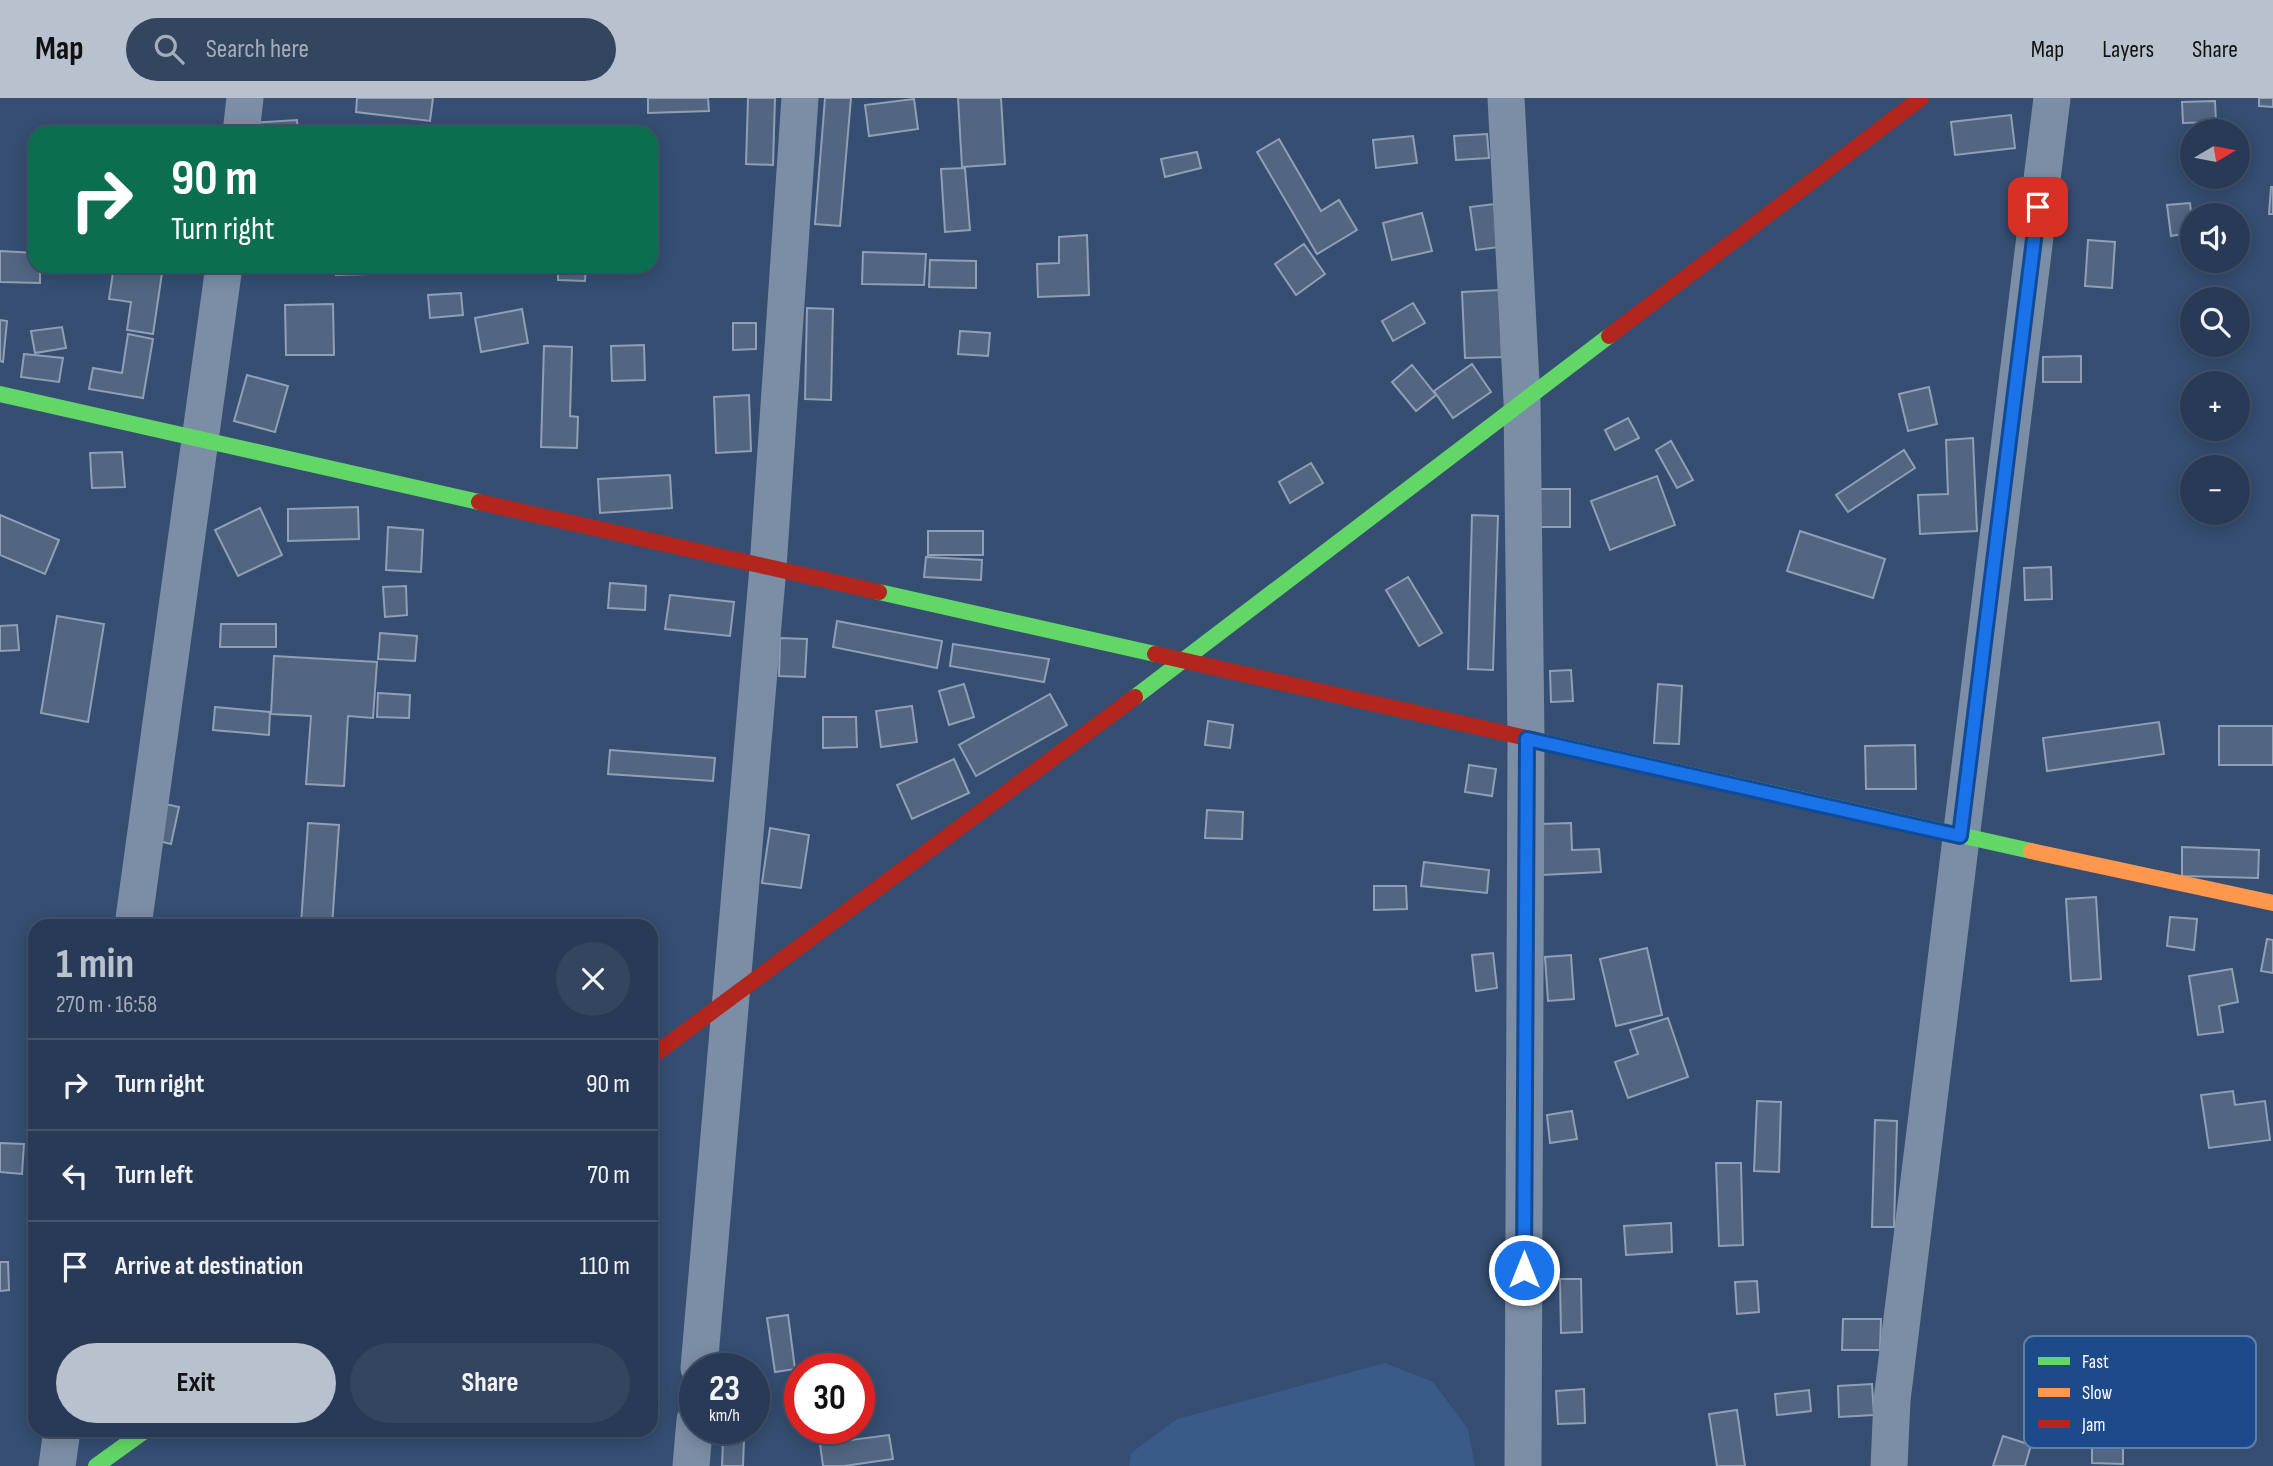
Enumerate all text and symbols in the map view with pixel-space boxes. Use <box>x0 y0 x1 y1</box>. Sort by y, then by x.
search box <box>126 18 616 81</box>
text: Map <box>35 29 84 69</box>
icon: search <box>150 30 188 68</box>
text: Search here <box>206 34 309 65</box>
text: Map <box>2031 35 2064 64</box>
text: Layers <box>2102 35 2154 64</box>
text: Share <box>2192 35 2238 64</box>
north arrow <box>2180 119 2250 189</box>
map controls <box>2180 119 2250 525</box>
text: 90 m <box>171 150 258 209</box>
icon: right <box>56 154 147 245</box>
pin <box>2008 177 2068 237</box>
icon: arrive <box>2019 188 2057 226</box>
button: sound <box>2180 203 2250 273</box>
text: Turn right <box>171 210 275 249</box>
button: search <box>2180 287 2250 357</box>
button: + <box>2180 371 2250 441</box>
button: − <box>2180 455 2250 525</box>
text: 1 min <box>56 939 134 990</box>
button: close <box>556 942 630 1016</box>
text: 270 m · 16:58 <box>56 991 157 1019</box>
icon: right <box>56 1066 94 1104</box>
text: Turn right <box>115 1069 204 1100</box>
text: 90 m <box>586 1069 630 1100</box>
icon: left <box>56 1157 94 1195</box>
text: Turn left <box>115 1160 193 1191</box>
text: 70 m <box>587 1160 630 1191</box>
position arrow <box>1487 1233 1561 1307</box>
icon: arrive <box>56 1248 94 1286</box>
text: Arrive at destination <box>115 1251 303 1282</box>
text: 110 m <box>579 1251 630 1282</box>
legend <box>2024 1336 2256 1448</box>
button: Exit <box>56 1343 336 1423</box>
button: Share <box>350 1343 630 1423</box>
text: Fast <box>2082 1351 2109 1374</box>
speed limit sign: 30 <box>784 1353 875 1444</box>
text: 23 <box>709 1368 740 1411</box>
text: Slow <box>2082 1382 2112 1405</box>
text: km/h <box>709 1405 740 1426</box>
text: Jam <box>2081 1414 2105 1437</box>

